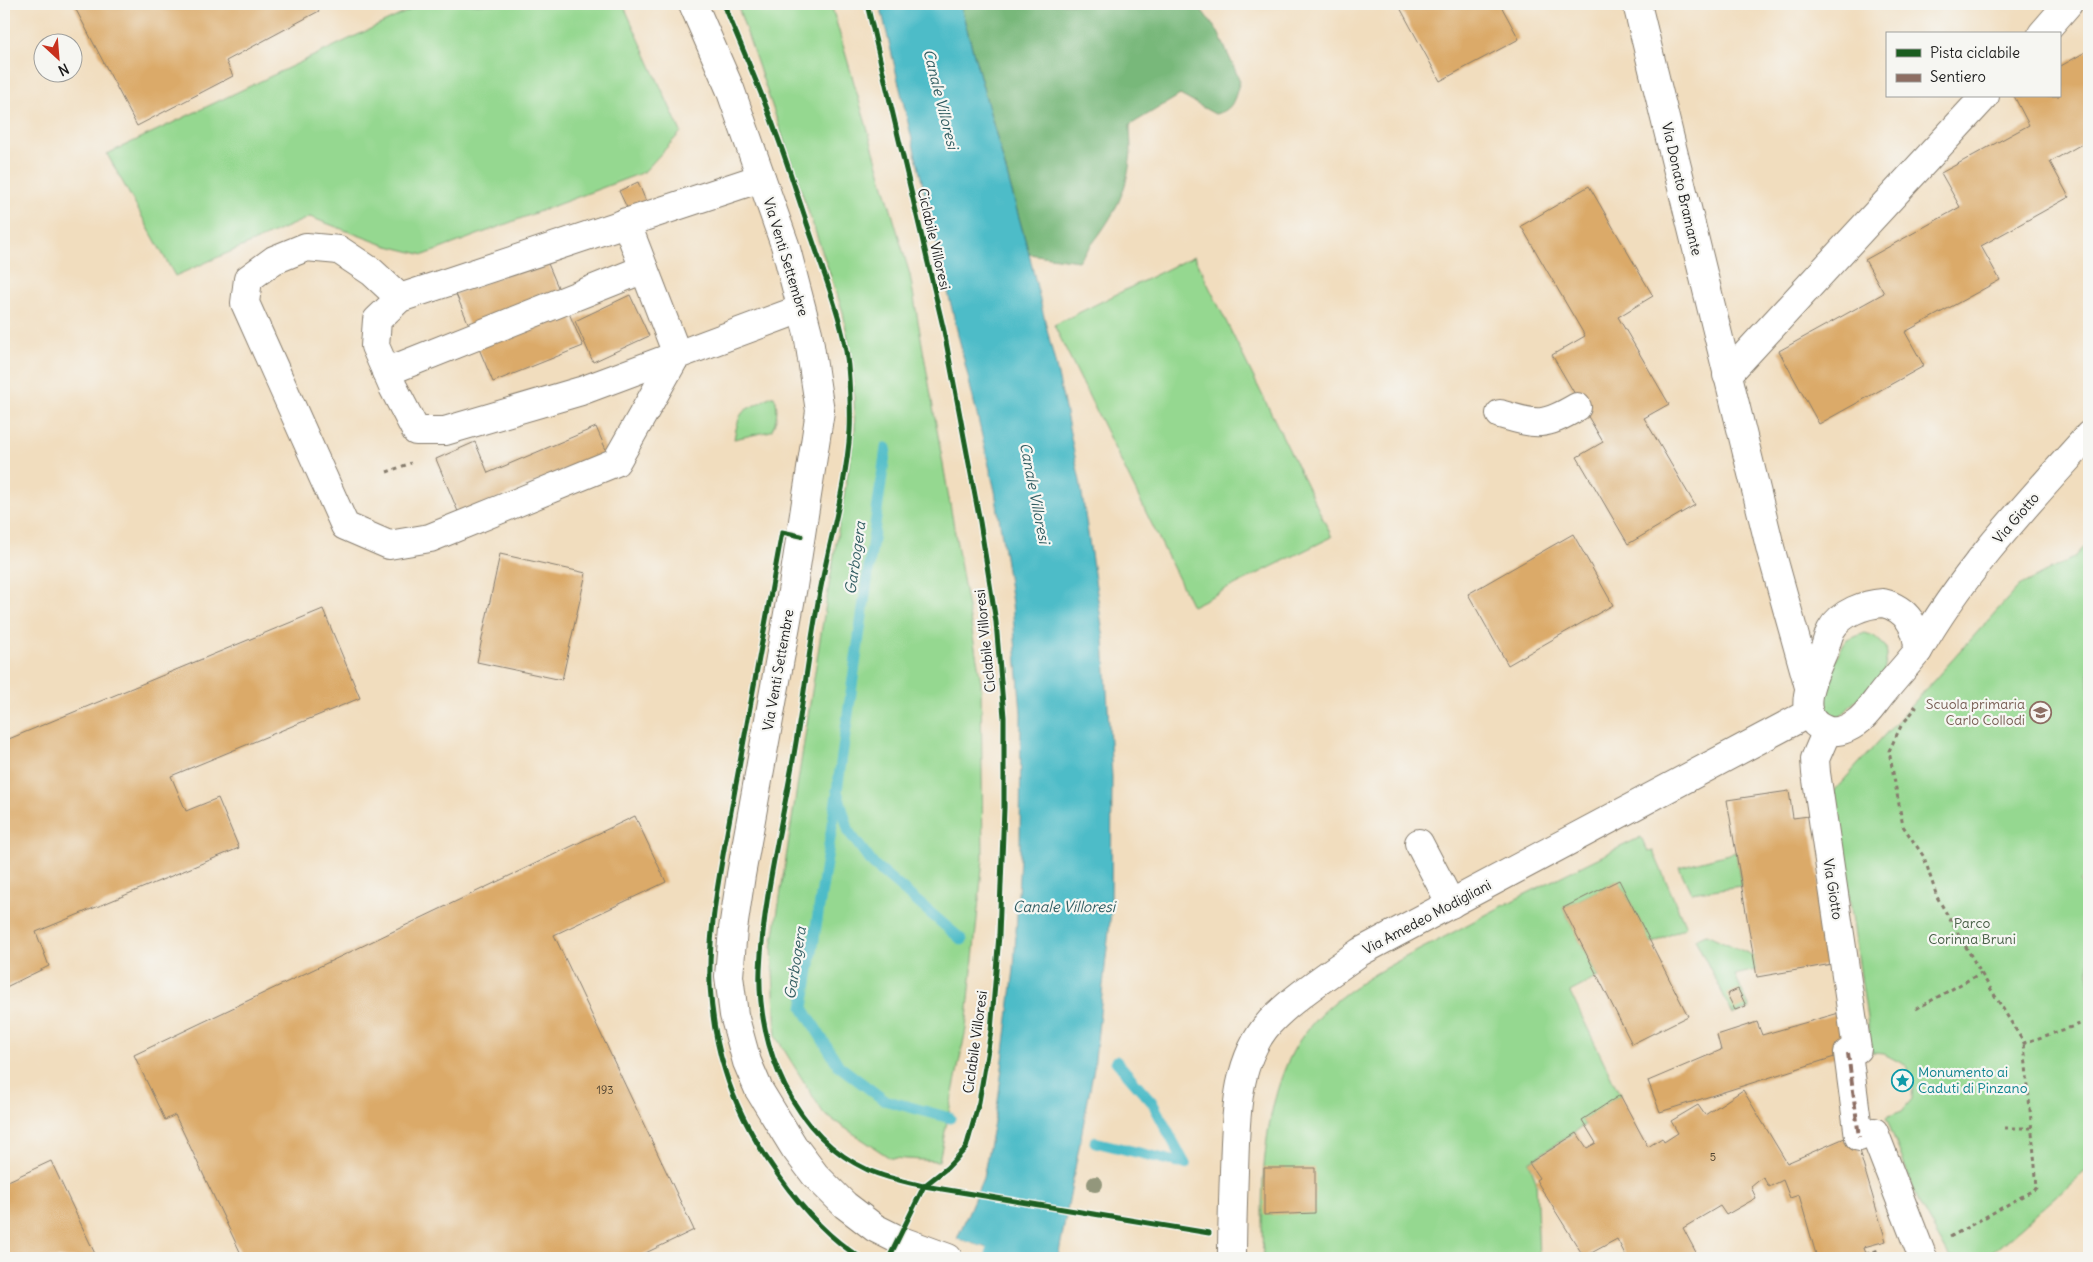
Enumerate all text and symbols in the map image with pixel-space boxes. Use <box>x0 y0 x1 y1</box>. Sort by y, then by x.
north arrow <box>32 32 82 82</box>
legend <box>1886 32 2060 98</box>
text: Pista ciclabile <box>1930 43 2020 62</box>
water label: Canale Villoresi <box>919 47 963 153</box>
text: N <box>55 59 72 80</box>
text: Sentiero <box>1930 67 1986 86</box>
street label: Via Donato Bramante <box>1658 121 1706 257</box>
street label: Ciclabile Villoresi <box>914 186 954 292</box>
street label: Via Venti Settembre <box>759 195 813 319</box>
water label: Canale Villoresi <box>1016 441 1054 547</box>
street label: Via Giotto <box>1989 489 2043 547</box>
water label: Garbogera <box>840 519 870 596</box>
street label: Ciclabile Villoresi <box>971 588 999 694</box>
street label: Via Venti Settembre <box>758 608 798 732</box>
place label: Scuola primaria Carlo Collodi <box>1926 695 2025 729</box>
school or university icon: Scuola primaria Carlo Collodi <box>2029 700 2053 724</box>
street label: Via Giotto <box>1819 857 1847 921</box>
street label: Via Amedeo Modigliani <box>1360 876 1494 958</box>
water label: Canale Villoresi <box>1013 897 1117 916</box>
park label: Parco Corinna Bruni <box>1928 914 2016 948</box>
water label: Garbogera <box>780 924 810 1001</box>
street label: Ciclabile Villoresi <box>959 989 991 1095</box>
place label: Monumento ai Caduti di Pinzano <box>1918 1063 2028 1097</box>
place icon: Monumento ai Caduti di Pinzano <box>1890 1068 1914 1092</box>
house number: 193 <box>597 1083 613 1097</box>
house number: 5 <box>1710 1150 1716 1164</box>

